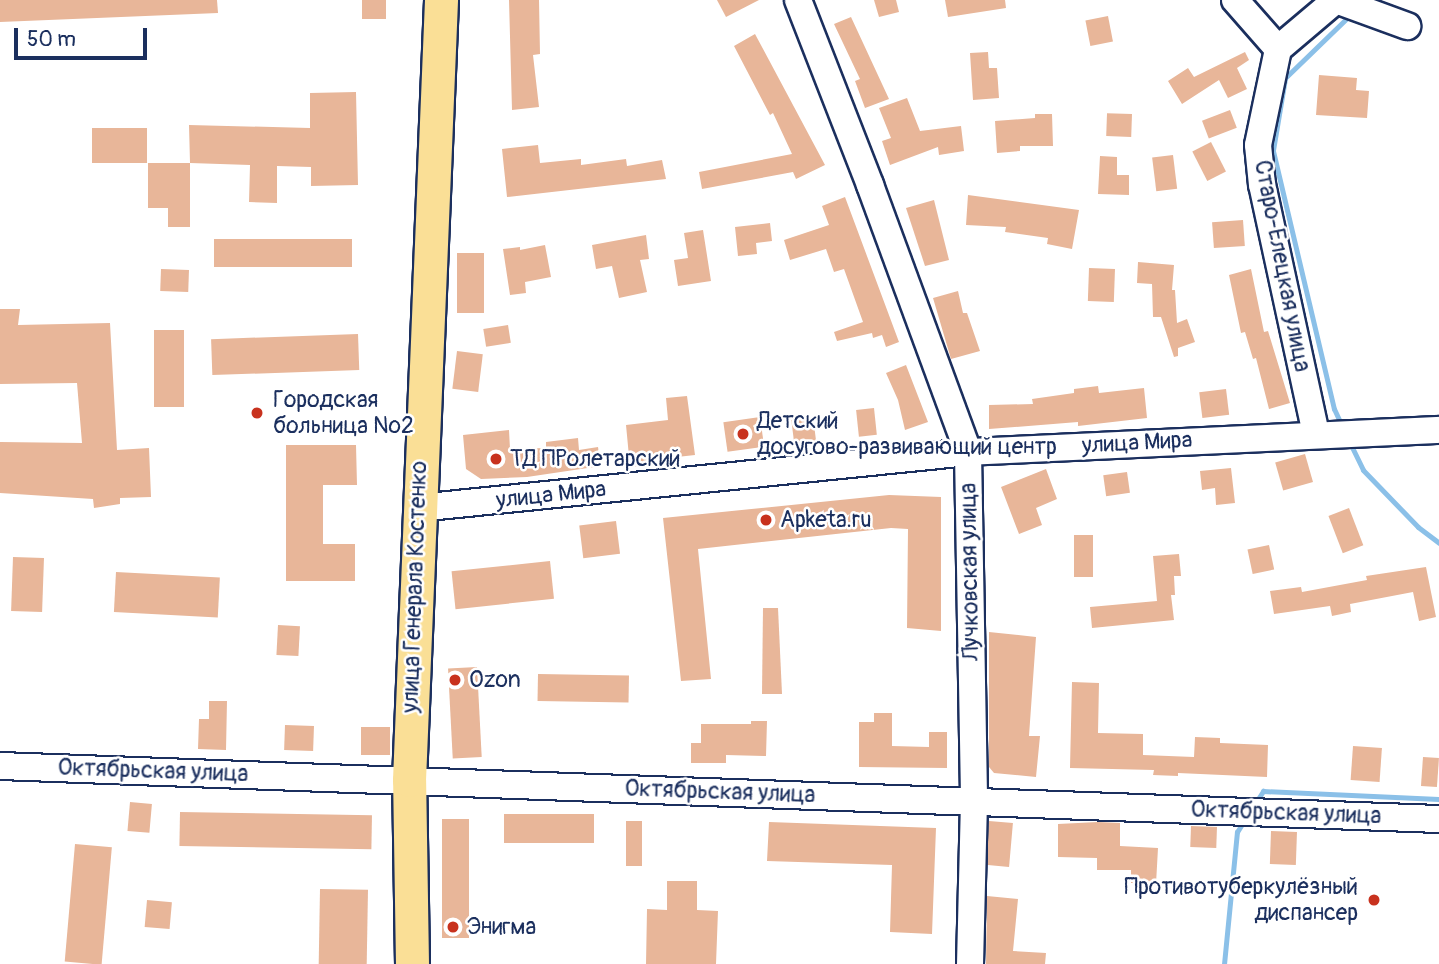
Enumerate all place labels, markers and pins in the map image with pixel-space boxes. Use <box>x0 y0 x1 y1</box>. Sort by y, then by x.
place label: Городская больница №2 <box>273 386 414 440</box>
marker: Городская больница №2 <box>247 403 267 423</box>
place label: Детский досугово-развивающий центр <box>757 407 1057 461</box>
marker: Детский досугово-развивающий центр <box>735 426 751 442</box>
place label: ТД ПРолетарский <box>510 445 680 473</box>
marker: ТД ПРолетарский <box>488 451 504 467</box>
place label: Apketa.ru <box>780 506 871 534</box>
marker: Apketa.ru <box>758 512 774 528</box>
place label: Ozon <box>469 666 521 694</box>
marker: Ozon <box>447 672 463 688</box>
place label: Противотуберкулёзный диспансер <box>1124 873 1358 927</box>
marker: Противотуберкулёзный диспансер <box>1364 890 1384 910</box>
place label: Энигма <box>467 913 536 941</box>
marker: Энигма <box>445 919 461 935</box>

